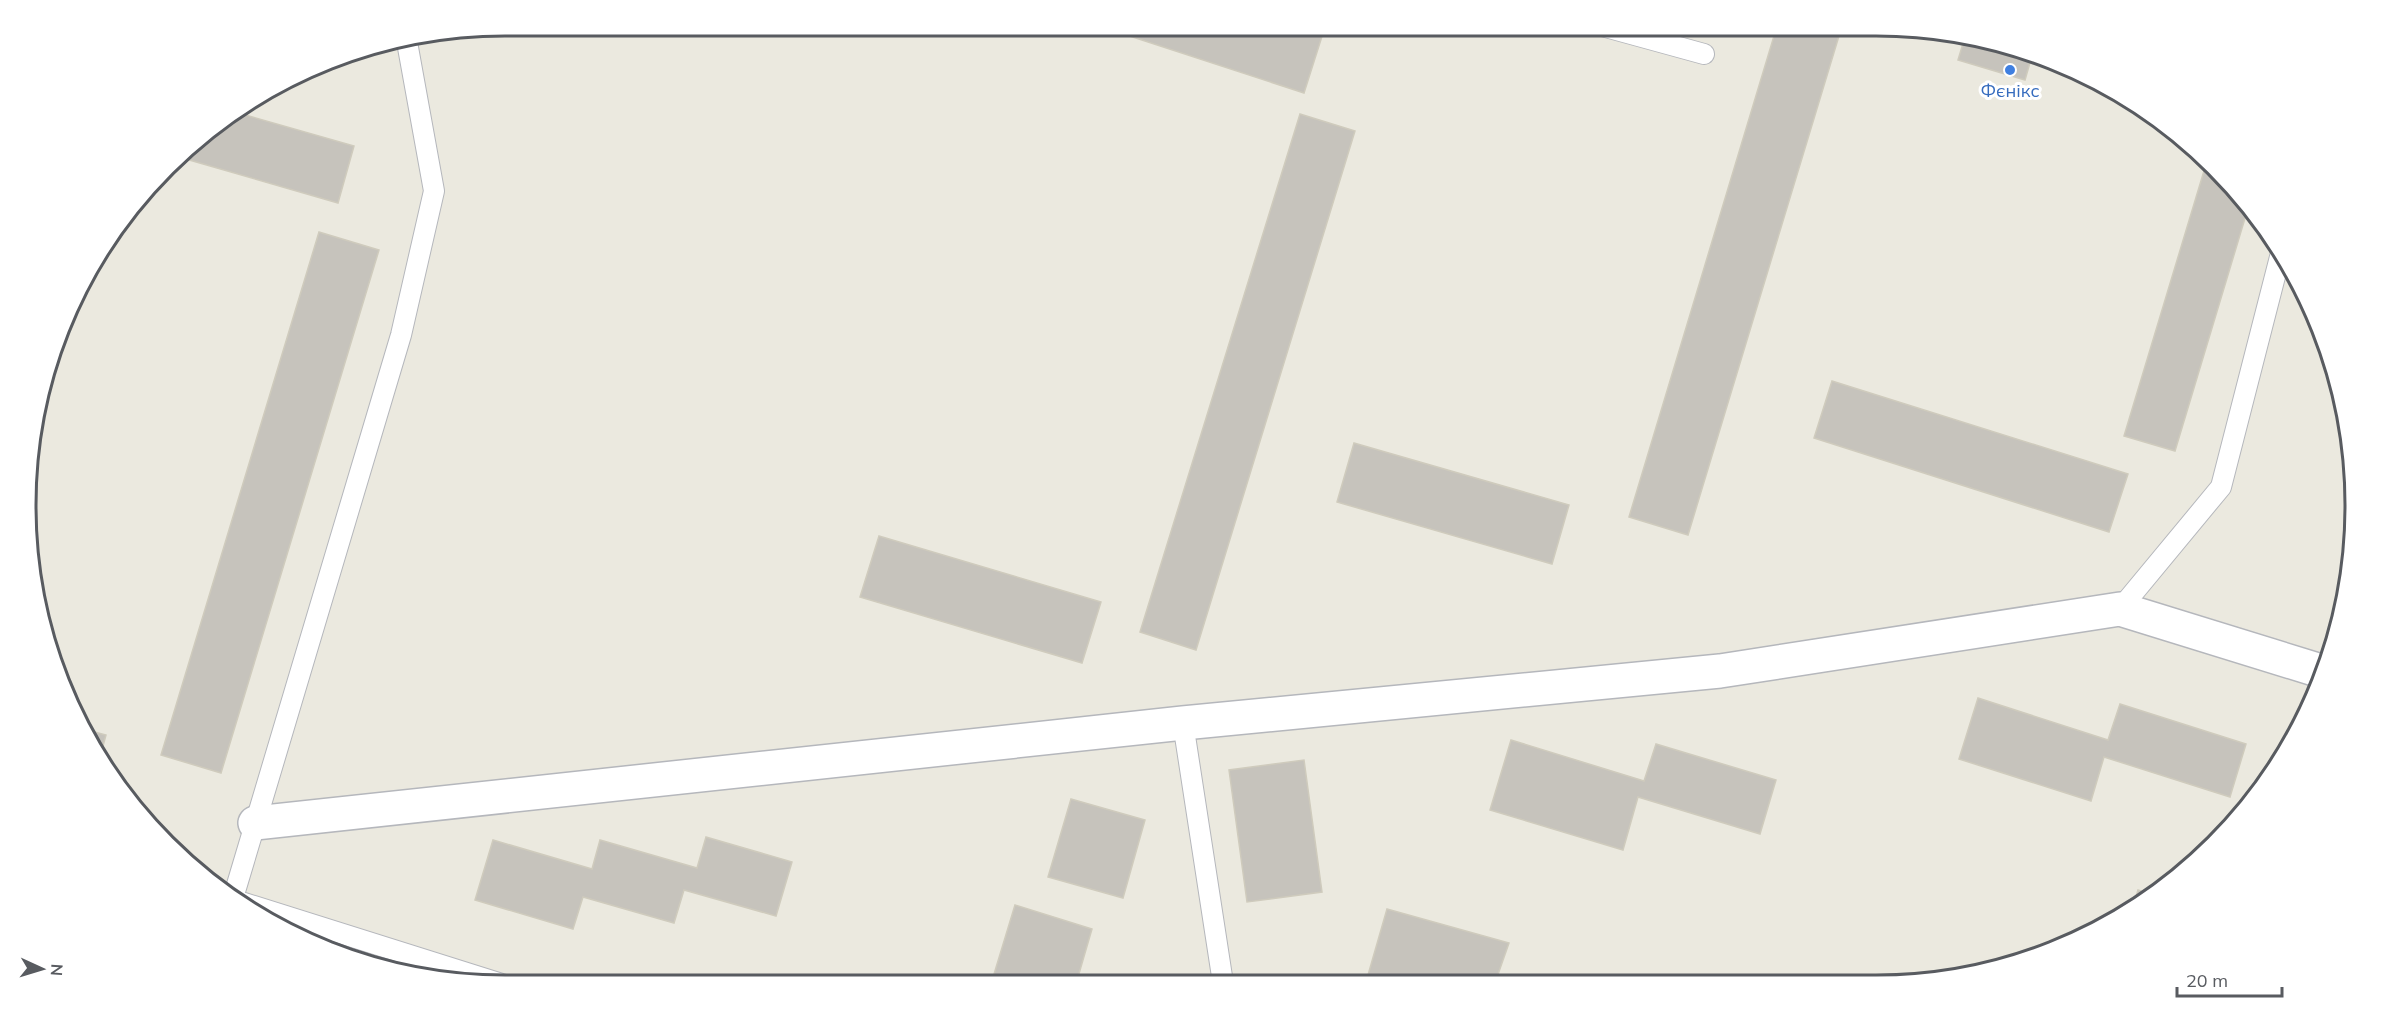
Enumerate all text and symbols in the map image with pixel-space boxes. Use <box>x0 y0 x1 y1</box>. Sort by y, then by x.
marker: Фєнікс <box>2003 63 2017 77</box>
place label: Фєнікс <box>1980 79 2040 102</box>
north arrow <box>12 939 72 999</box>
scale bar <box>2177 960 2282 998</box>
text: N <box>47 963 67 977</box>
text: 20 m <box>2186 969 2228 992</box>

